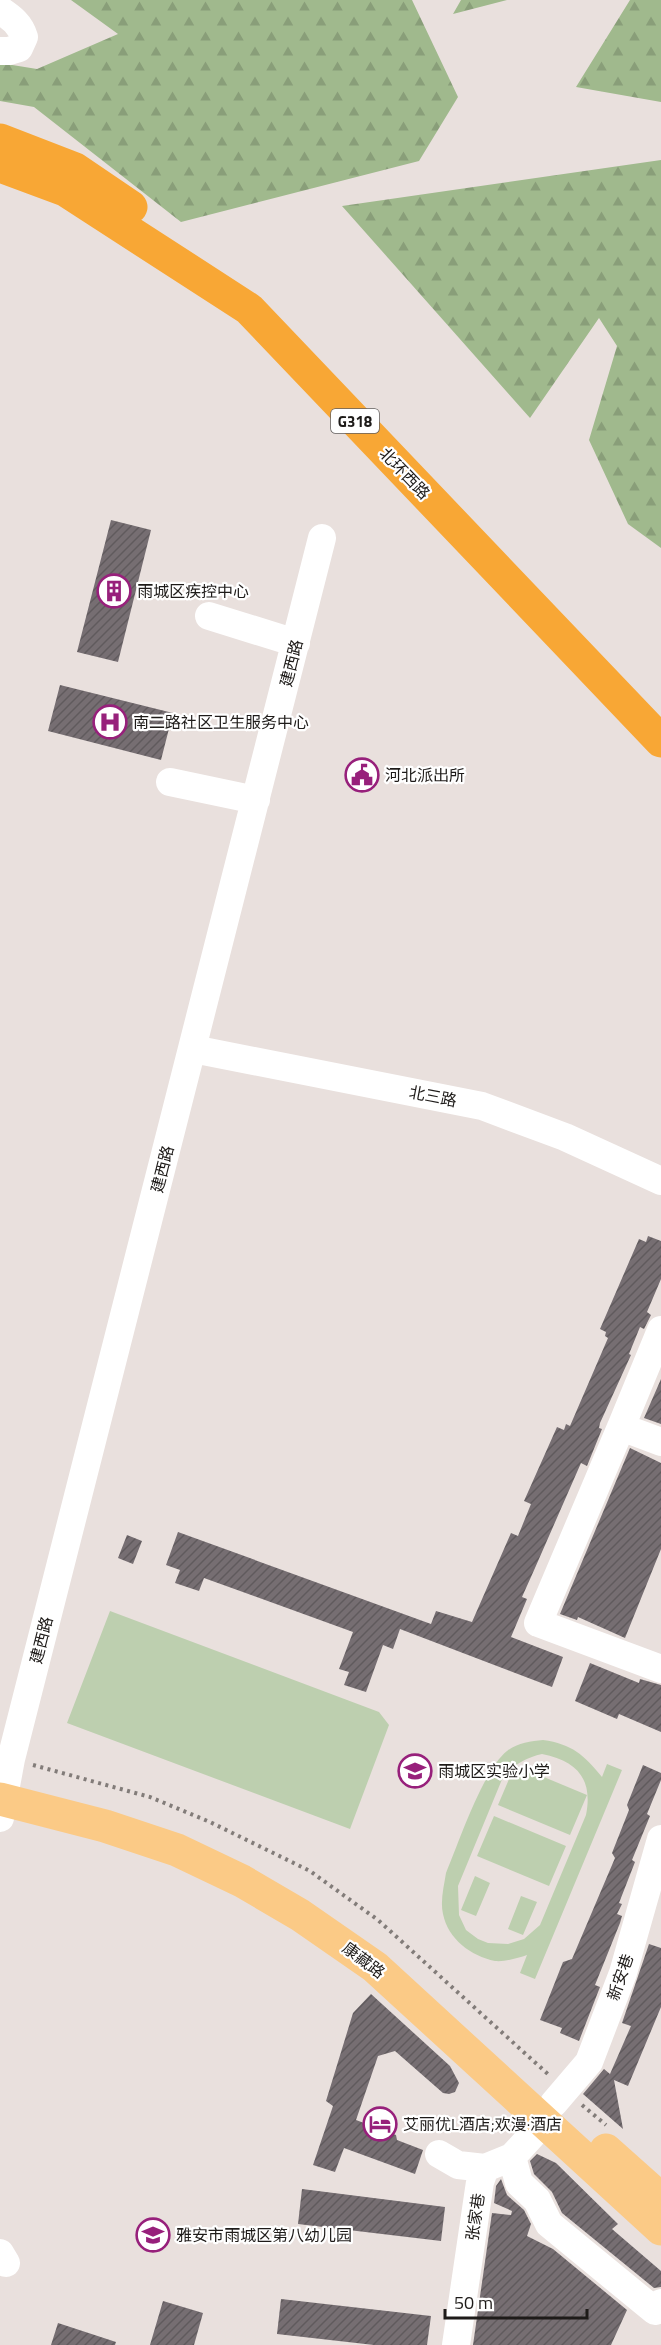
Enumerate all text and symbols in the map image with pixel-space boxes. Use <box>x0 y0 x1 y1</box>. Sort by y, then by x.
road number: G318 <box>331 409 379 433</box>
street label: 北环西路 <box>374 442 436 504</box>
building icon: 雨城区疾控中心 <box>96 573 132 609</box>
place label: 雨城区疾控中心 <box>137 579 249 603</box>
street label: 建西路 <box>274 637 308 689</box>
hospital icon: 南二路社区卫生服务中心 <box>92 704 128 740</box>
place label: 南二路社区卫生服务中心 <box>133 710 309 734</box>
public building icon: 河北派出所 <box>344 757 380 793</box>
place label: 河北派出所 <box>385 763 465 787</box>
street label: 北三路 <box>407 1080 459 1112</box>
street label: 建西路 <box>145 1143 179 1195</box>
street label: 建西路 <box>24 1614 58 1666</box>
school or university icon: 雨城区实验小学 <box>397 1753 433 1789</box>
place label: 雨城区实验小学 <box>438 1759 550 1783</box>
street label: 康藏路 <box>338 1936 390 1984</box>
street label: 新安巷 <box>601 1950 639 2004</box>
hotel icon: 艾丽优L酒店;欢漫·酒店 <box>362 2106 398 2142</box>
place label: 艾丽优L酒店;欢漫·酒店 <box>403 2112 562 2136</box>
street label: 张家巷 <box>460 2192 490 2242</box>
school or university icon: 雅安市雨城区第八幼儿园 <box>135 2217 171 2253</box>
place label: 雅安市雨城区第八幼儿园 <box>176 2223 352 2247</box>
scale bar <box>445 2282 588 2320</box>
text: 50 m <box>454 2289 493 2316</box>

